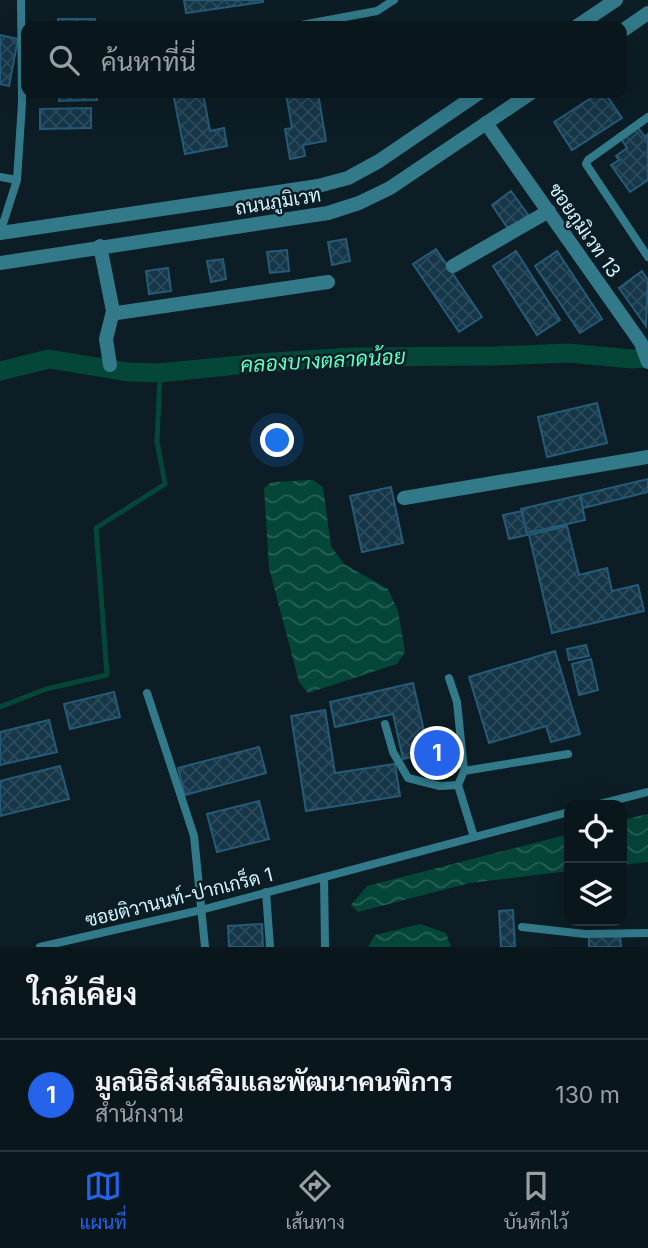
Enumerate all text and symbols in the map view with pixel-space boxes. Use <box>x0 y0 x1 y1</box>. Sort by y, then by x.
search box <box>21 21 627 98</box>
icon: search <box>45 41 83 79</box>
text: ค้นหาที่นี่ <box>101 46 196 77</box>
street label: ซอยภูมิเวท 13 <box>542 179 626 283</box>
street label: ถนนภูมิเวท <box>233 183 323 222</box>
water label: คลองบางตลาดน้อย <box>240 344 406 377</box>
your location <box>260 423 294 457</box>
pin: 1 <box>414 727 460 779</box>
map controls <box>564 800 627 926</box>
button: locate <box>564 800 627 863</box>
street label: ซอยติวานนท์-ปากเกร็ด 1 <box>82 861 275 932</box>
button: layers <box>564 863 627 926</box>
text: ใกล้เคียง <box>28 976 137 1012</box>
text: มูลนิธิส่งเสริมและพัฒนาคนพิการ <box>95 1066 453 1097</box>
text: 1 <box>46 1081 56 1109</box>
text: 130 m <box>555 1081 620 1109</box>
text: สำนักงาน <box>95 1100 184 1128</box>
tab: แผนที่ <box>79 1167 127 1234</box>
tab: เส้นทาง <box>286 1167 345 1234</box>
tab: บันทึกไว้ <box>504 1167 569 1234</box>

